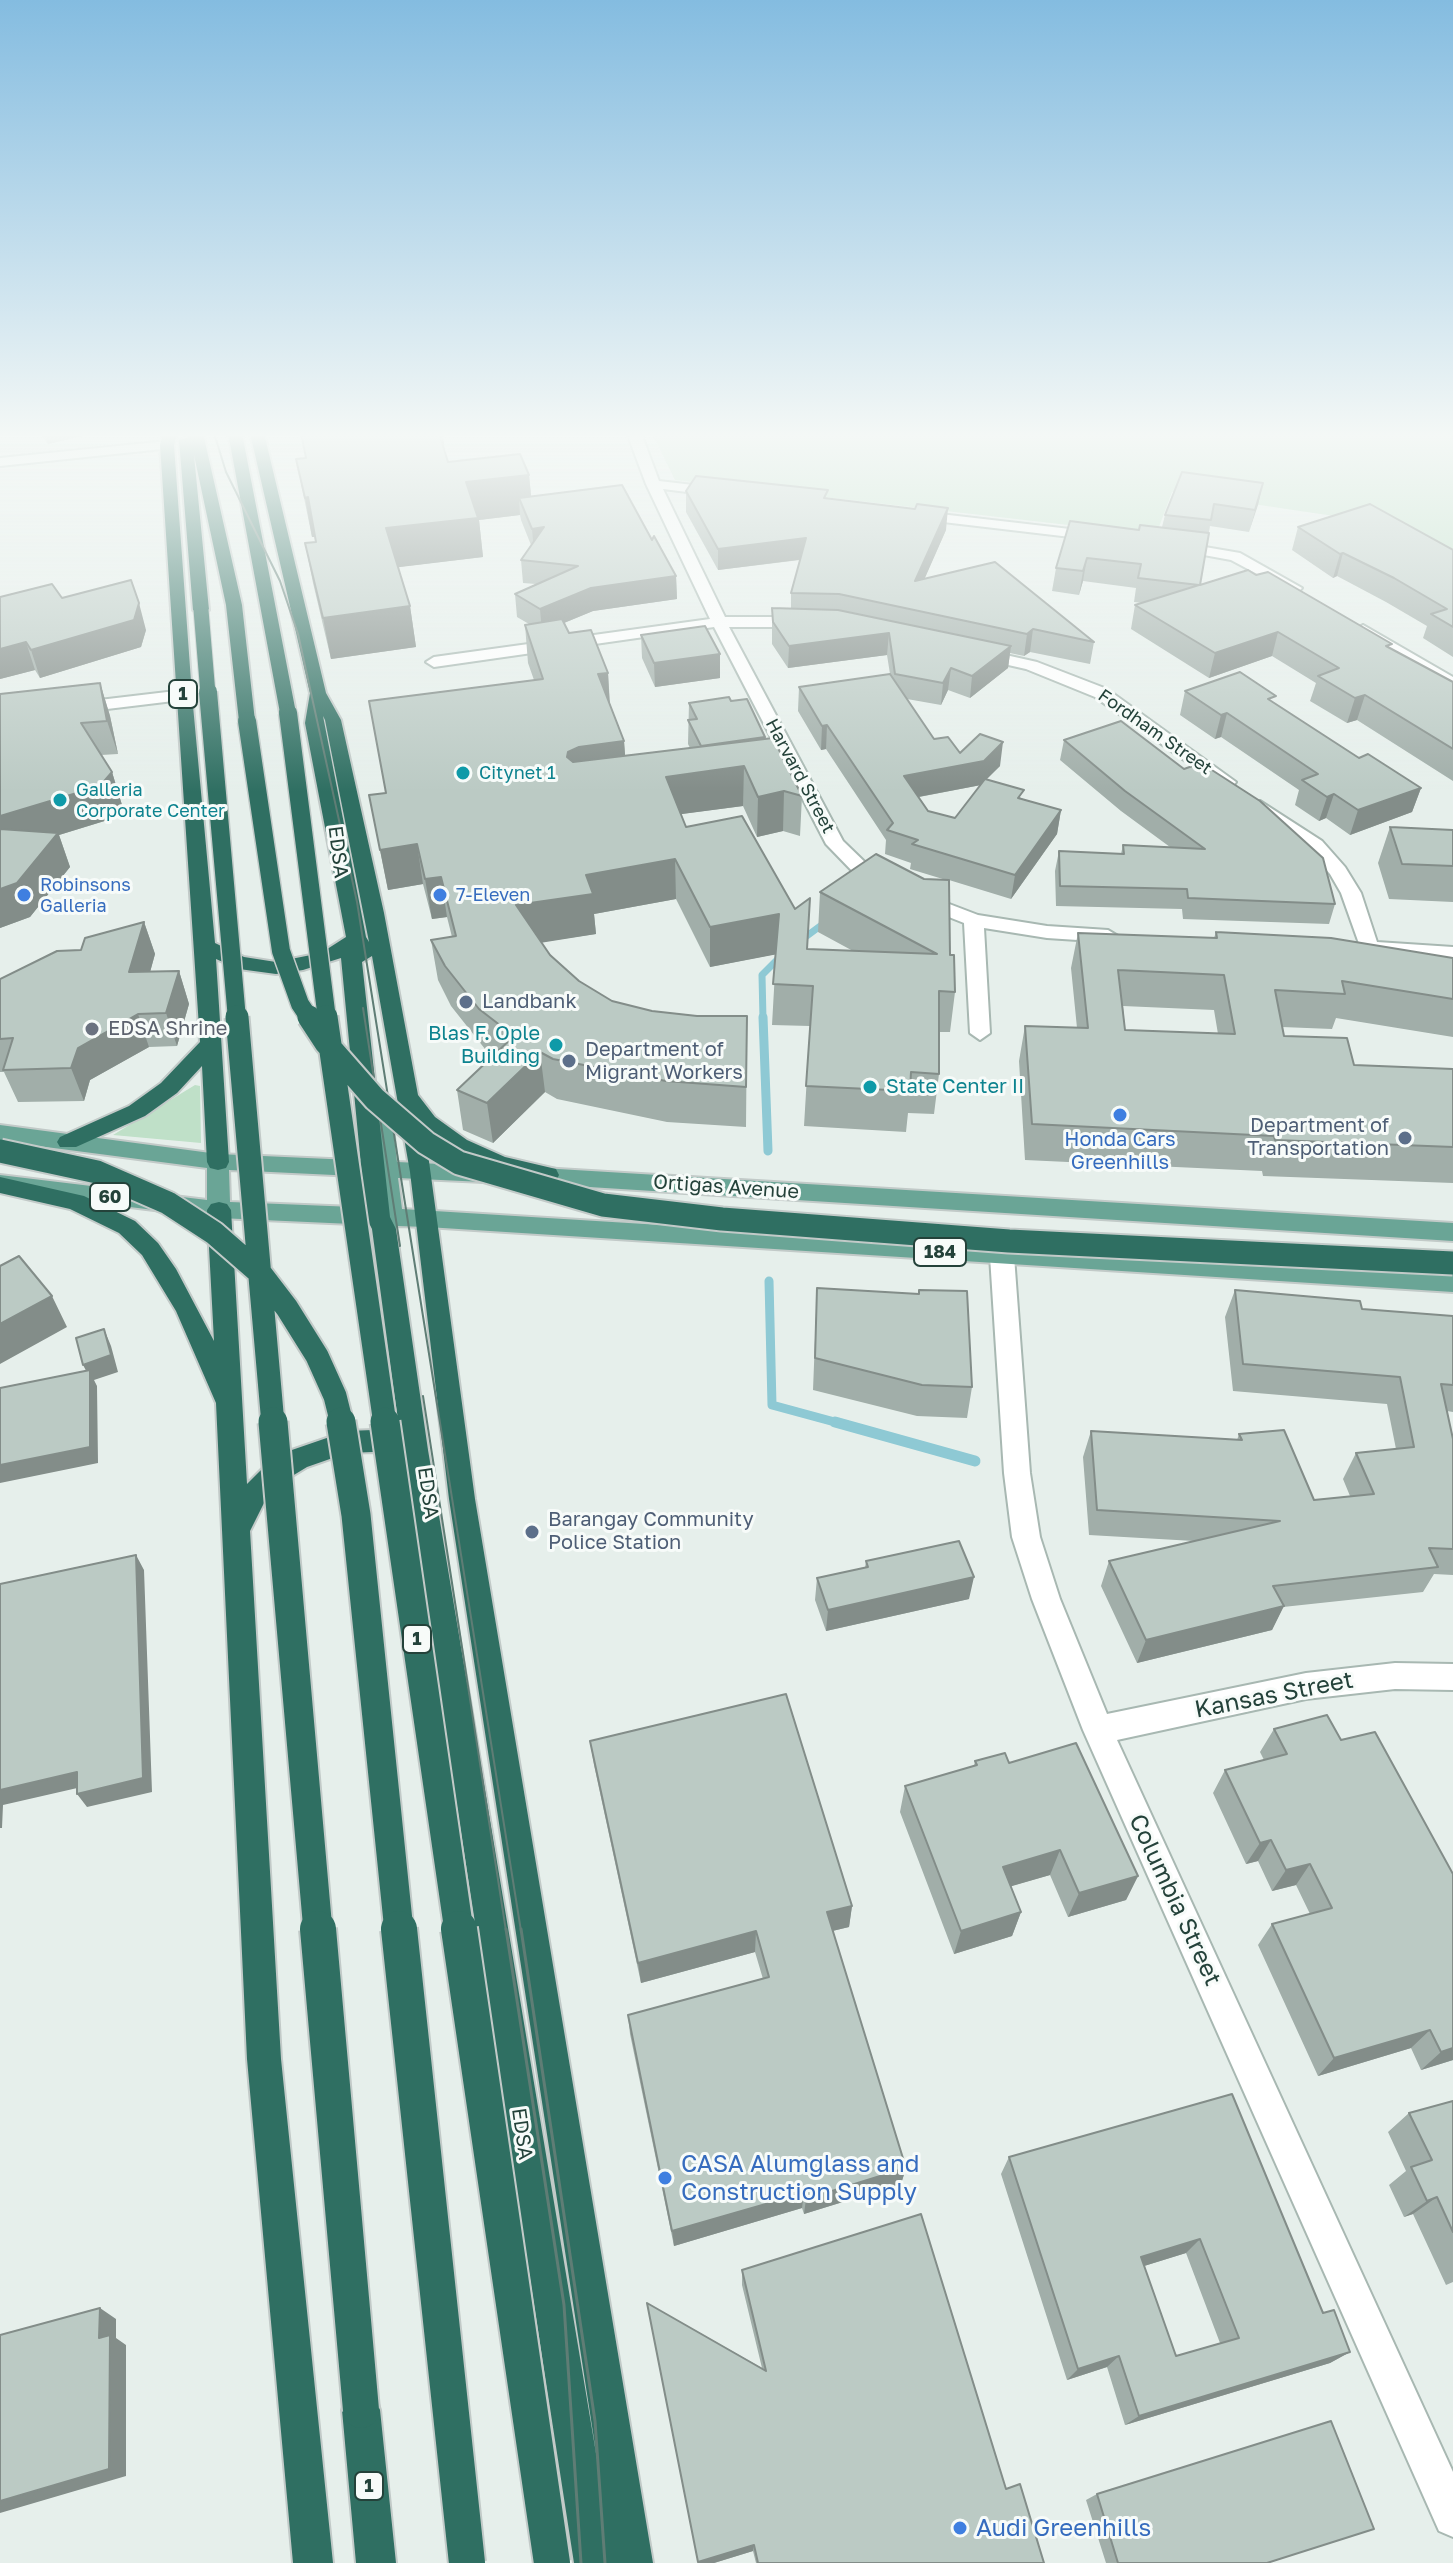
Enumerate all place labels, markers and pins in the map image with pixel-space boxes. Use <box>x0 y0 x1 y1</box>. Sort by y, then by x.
place label: Citynet 1 <box>479 762 556 784</box>
marker: Citynet 1 <box>454 764 472 782</box>
place label: Galleria Corporate Center <box>76 779 225 822</box>
marker: Galleria Corporate Center <box>51 791 69 809</box>
place label: Robinsons Galleria <box>40 874 131 916</box>
place label: 7-Eleven <box>456 884 530 906</box>
marker: Robinsons Galleria <box>15 886 33 904</box>
marker: 7-Eleven <box>431 886 449 904</box>
place label: Landbank <box>482 990 577 1014</box>
marker: Landbank <box>457 993 475 1011</box>
place label: EDSA Shrine <box>108 1017 227 1041</box>
marker: EDSA Shrine <box>83 1020 101 1038</box>
place label: Blas F. Ople Building <box>428 1022 540 1069</box>
marker: Blas F. Ople Building <box>547 1036 565 1054</box>
place label: Department of Migrant Workers <box>585 1038 743 1085</box>
marker: Department of Migrant Workers <box>560 1052 578 1070</box>
place label: State Center II <box>886 1075 1024 1099</box>
marker: State Center II <box>861 1078 879 1096</box>
marker: Honda Cars Greenhills <box>1111 1106 1129 1124</box>
place label: Department of Transportation <box>1247 1114 1389 1161</box>
place label: Honda Cars Greenhills <box>1064 1128 1176 1175</box>
marker: Department of Transportation <box>1396 1129 1414 1147</box>
place label: Barangay Community Police Station <box>548 1508 754 1555</box>
marker: Barangay Community Police Station <box>523 1523 541 1541</box>
place label: CASA Alumglass and Construction Supply <box>681 2150 919 2206</box>
marker: CASA Alumglass and Construction Supply <box>656 2169 674 2187</box>
place label: Audi Greenhills <box>976 2514 1151 2542</box>
marker: Audi Greenhills <box>951 2519 969 2537</box>

